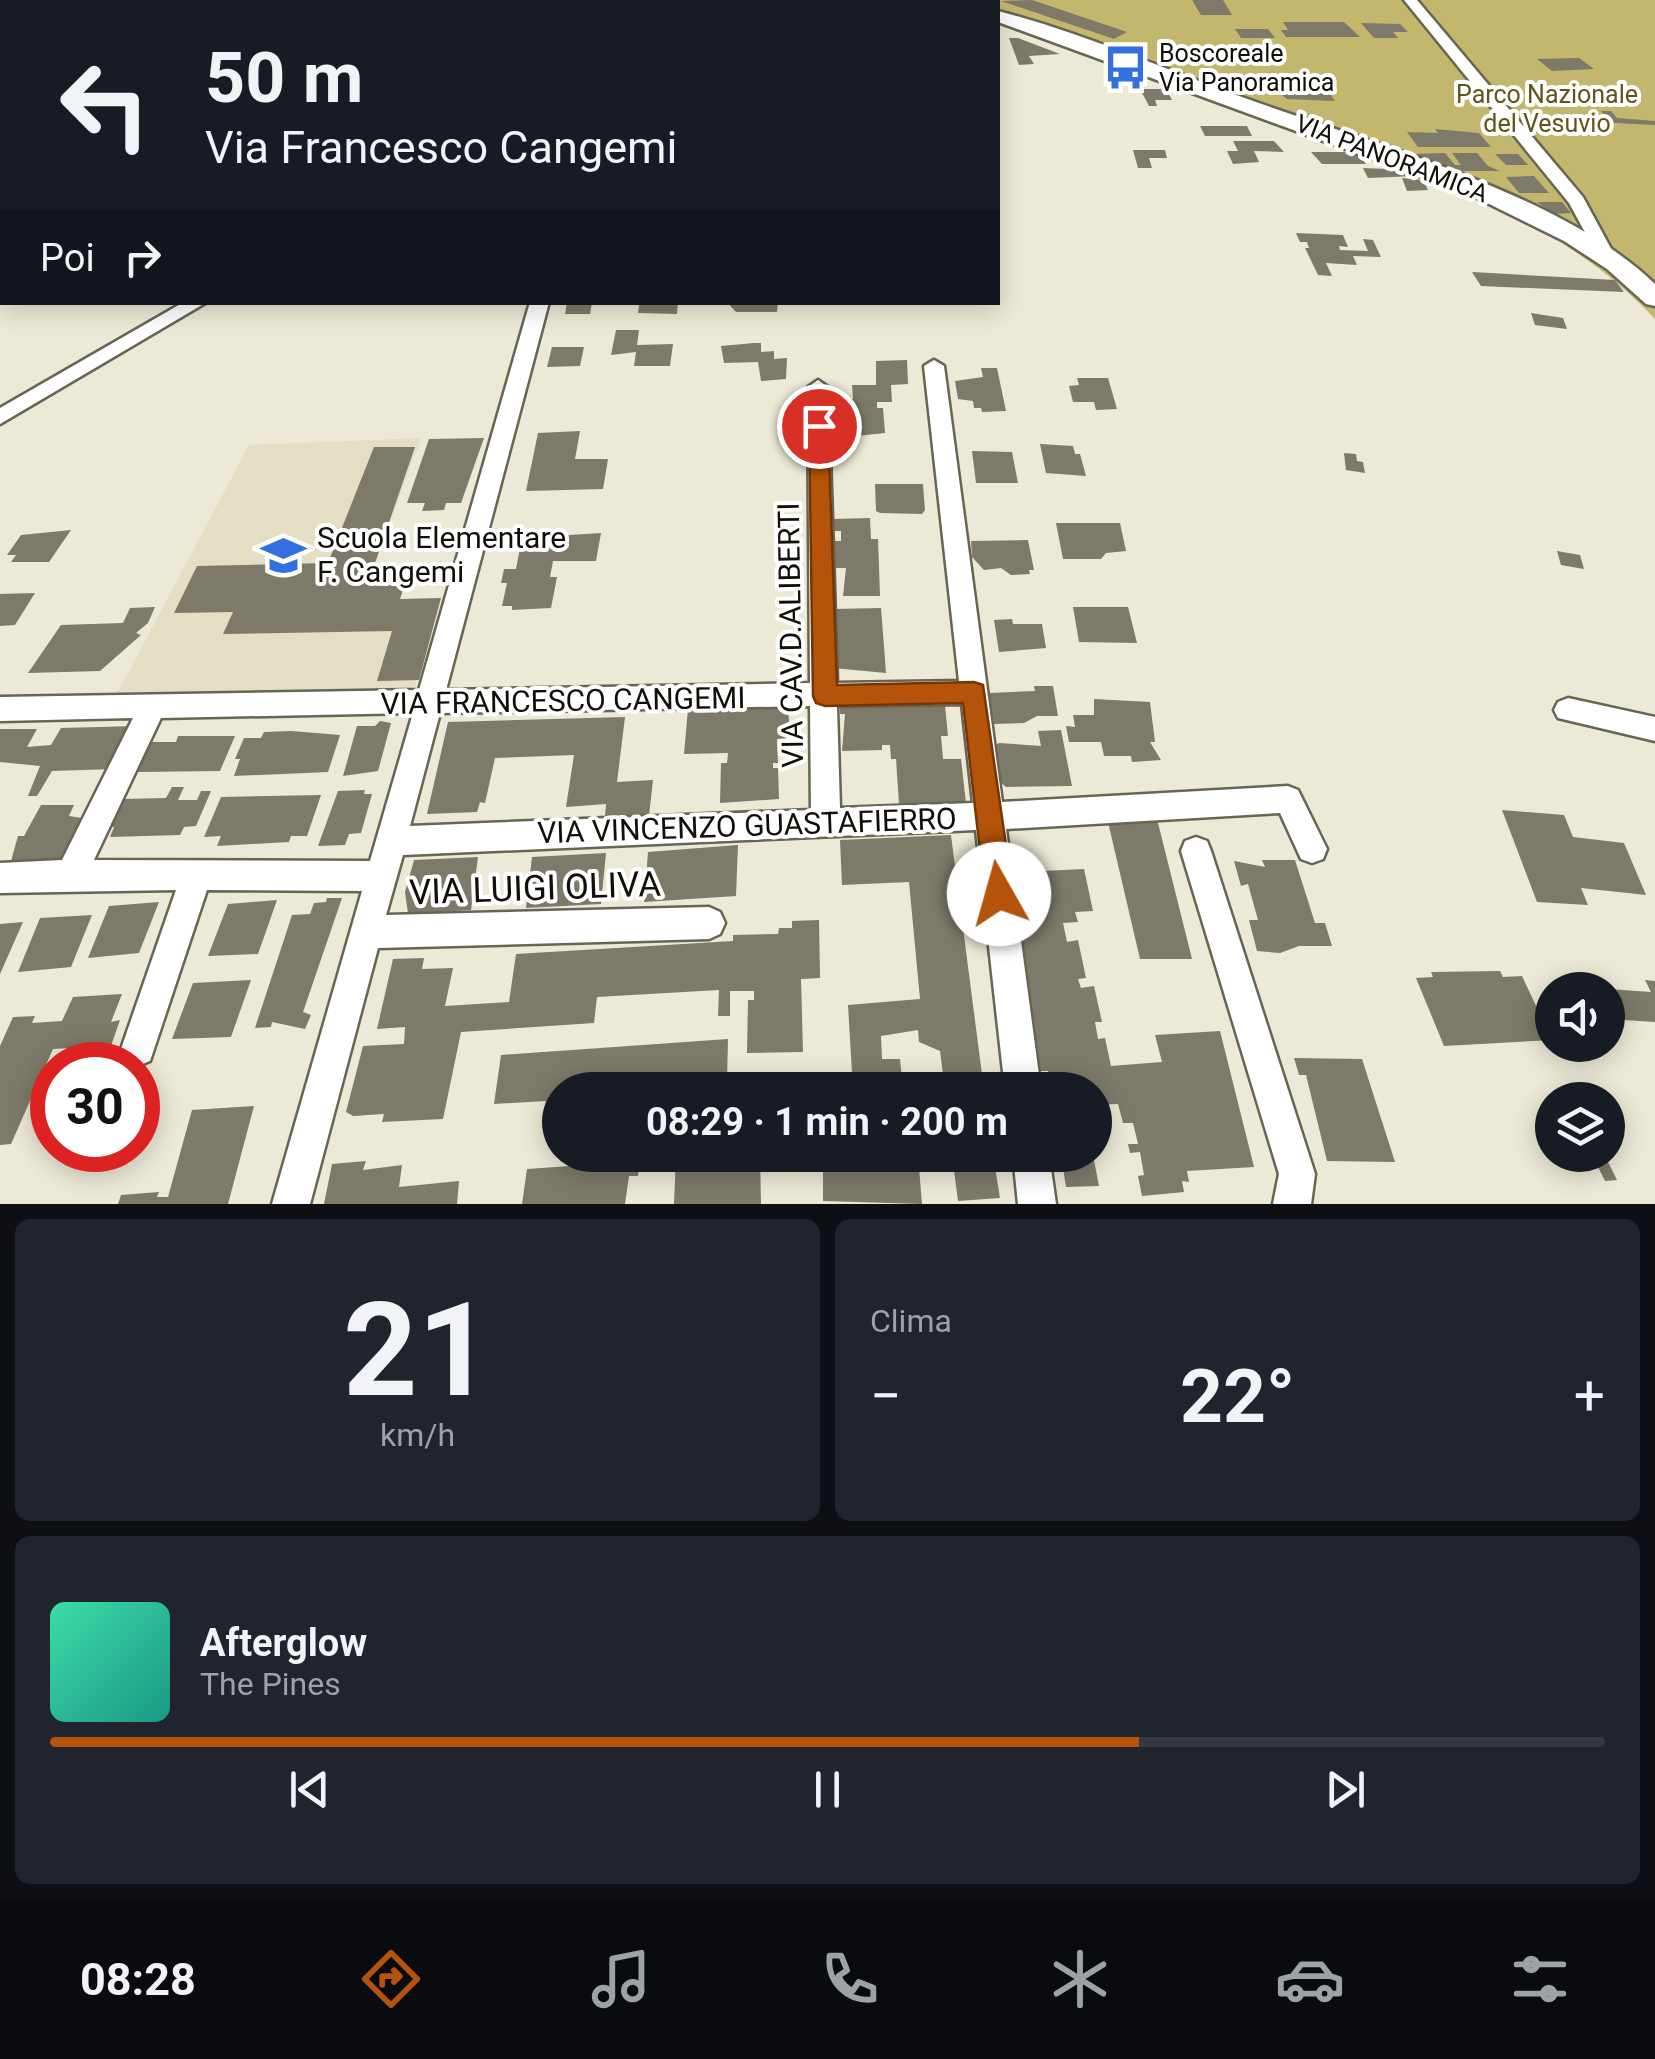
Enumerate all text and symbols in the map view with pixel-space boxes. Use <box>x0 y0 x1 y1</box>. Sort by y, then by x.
text: 50 m <box>205 37 363 119</box>
place label: Boscoreale Via Panoramica <box>1159 39 1334 97</box>
icon: left <box>40 40 170 170</box>
bus stop icon: Boscoreale Via Panoramica <box>1102 43 1150 91</box>
park label: Parco Nazionale del Vesuvio <box>1456 80 1638 138</box>
street label: VIA PANORAMICA <box>1291 108 1492 209</box>
text: Via Francesco Cangemi <box>205 121 677 174</box>
icon: right <box>115 230 170 285</box>
text: Poi <box>40 236 95 280</box>
pin <box>777 384 862 469</box>
icon: arrive <box>792 399 847 454</box>
street label: VIA CAV.D.ALIBERTI <box>771 502 810 768</box>
place label: Scuola Elementare F. Cangemi <box>317 520 566 589</box>
school or university icon: Scuola Elementare F. Cangemi <box>260 531 308 579</box>
street label: VIA FRANCESCO CANGEMI <box>380 680 746 721</box>
street label: VIA VINCENZO GUASTAFIERRO <box>537 801 957 850</box>
position arrow <box>947 842 1051 946</box>
street label: VIA LUIGI OLIVA <box>408 864 662 913</box>
map controls <box>1535 972 1625 1172</box>
button: sound <box>1535 972 1625 1062</box>
speed limit sign: 30 <box>30 1042 160 1172</box>
button: layers <box>1535 1082 1625 1172</box>
text: 08:29 · 1 min · 200 m <box>646 1100 1008 1144</box>
text: 21 <box>343 1274 492 1427</box>
text: Clima <box>870 1302 952 1340</box>
text: 22° <box>1180 1352 1295 1440</box>
text: − <box>870 1364 901 1428</box>
text: + <box>1574 1364 1605 1428</box>
text: km/h <box>380 1416 455 1454</box>
text: Afterglow <box>200 1621 367 1665</box>
text: The Pines <box>200 1665 341 1703</box>
icon: previous <box>282 1762 337 1817</box>
icon: pause <box>800 1762 855 1817</box>
icon: next <box>1318 1762 1373 1817</box>
icon: directions <box>356 1944 426 2014</box>
icon: music <box>586 1944 656 2014</box>
icon: phone <box>815 1944 885 2014</box>
icon: climate <box>1045 1944 1115 2014</box>
icon: car <box>1275 1944 1345 2014</box>
icon: filters <box>1505 1944 1575 2014</box>
text: 08:28 <box>80 1953 196 2006</box>

